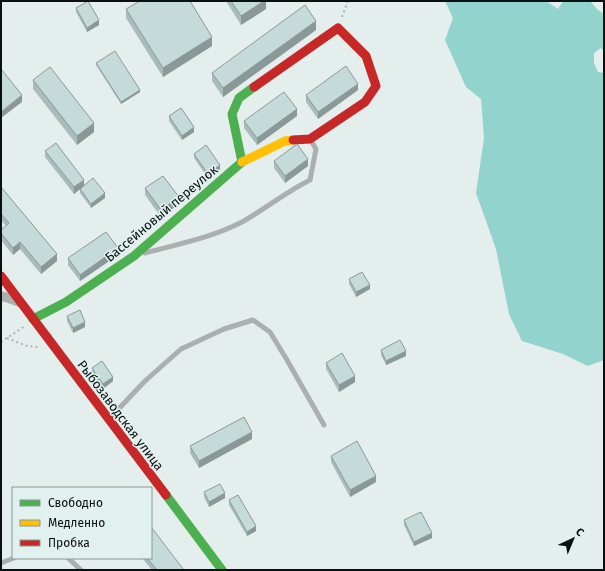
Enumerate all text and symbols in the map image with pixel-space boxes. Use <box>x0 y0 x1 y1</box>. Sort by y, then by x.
street label: Бассейновый переулок <box>102 162 221 265</box>
street label: Рыбозаводская улица <box>74 357 167 473</box>
legend <box>12 487 152 559</box>
text: Свободно <box>48 496 103 510</box>
text: Медленно <box>48 516 105 530</box>
north arrow <box>553 519 593 559</box>
text: С <box>573 525 587 540</box>
text: Пробка <box>48 536 90 550</box>

